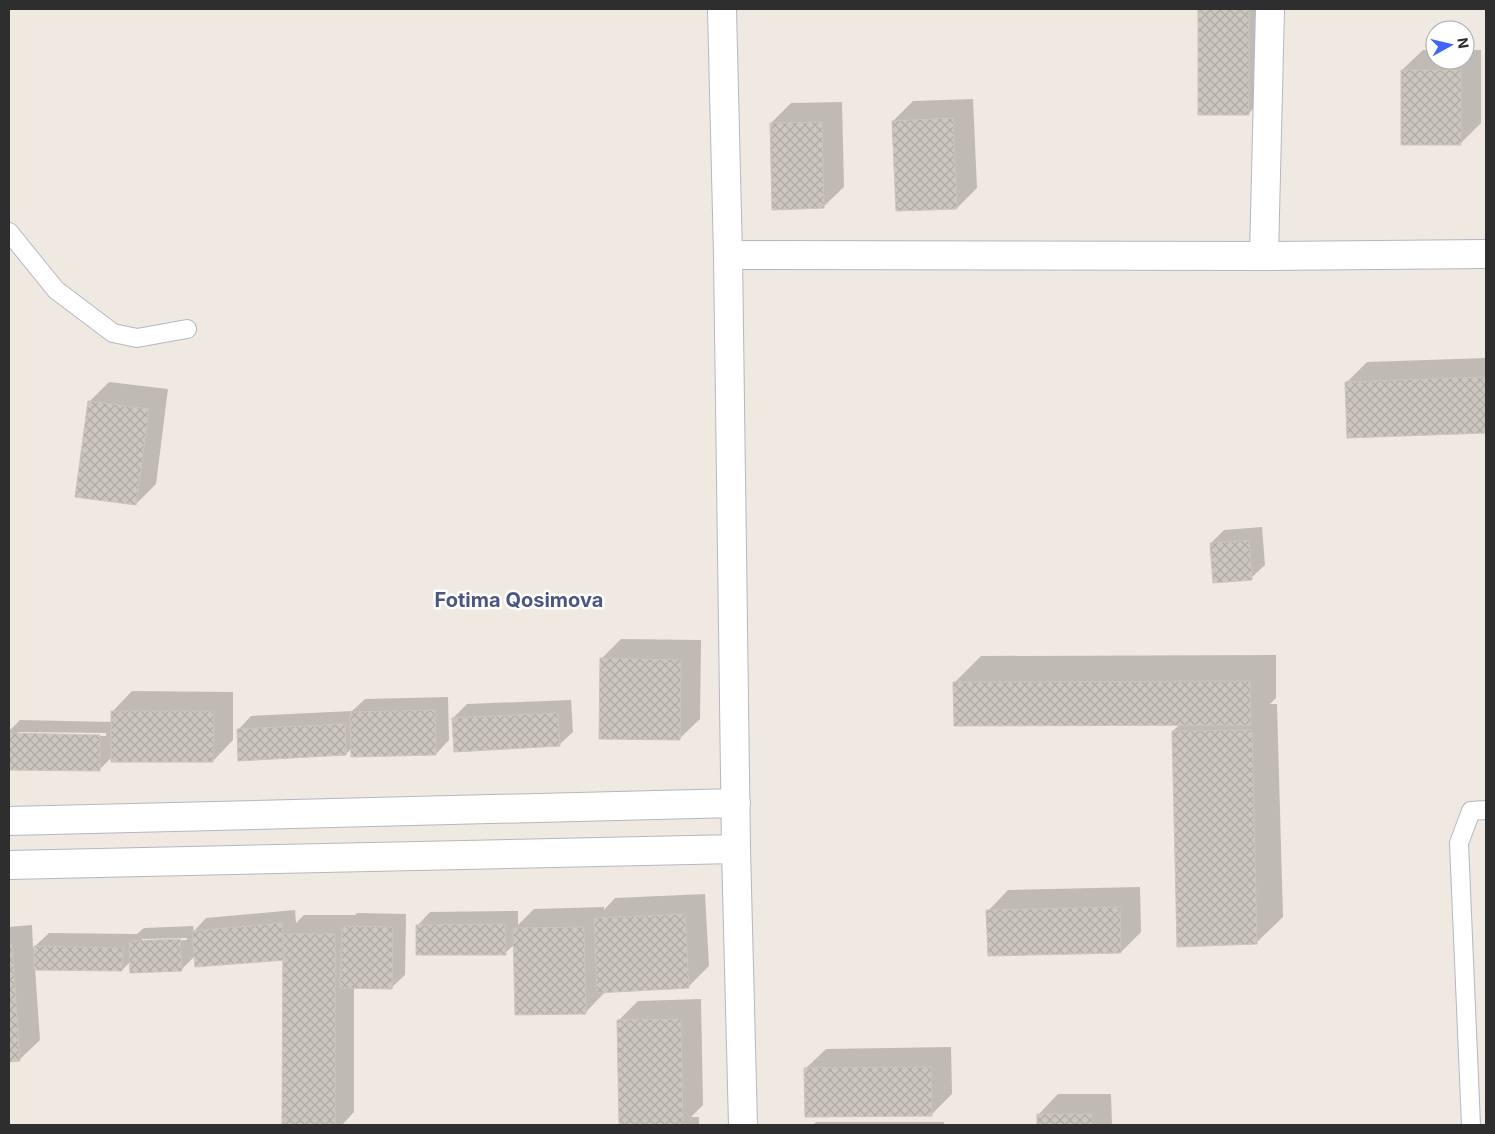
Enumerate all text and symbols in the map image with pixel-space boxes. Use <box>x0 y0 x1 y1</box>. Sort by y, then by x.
north arrow <box>1425 20 1475 70</box>
text: N <box>1454 37 1473 50</box>
district label: Fotima Qosimova <box>435 588 603 612</box>

